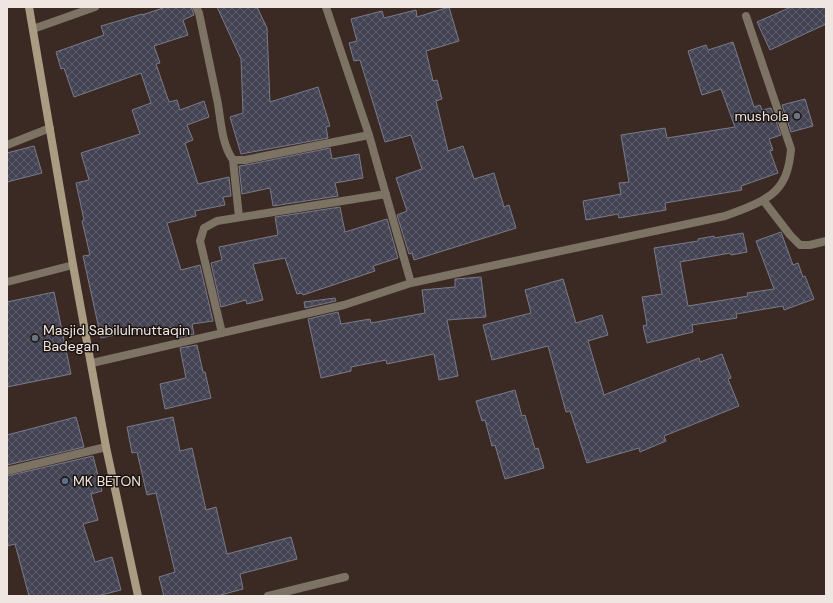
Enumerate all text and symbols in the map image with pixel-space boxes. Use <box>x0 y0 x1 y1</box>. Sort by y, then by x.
place label: mushola <box>734 107 789 125</box>
marker: mushola <box>792 111 802 121</box>
place label: Masjid Sabilulmuttaqin Badegan <box>43 321 190 355</box>
marker: Masjid Sabilulmuttaqin Badegan <box>30 333 40 343</box>
place label: MK BETON <box>73 472 141 490</box>
marker: MK BETON <box>60 476 70 486</box>

